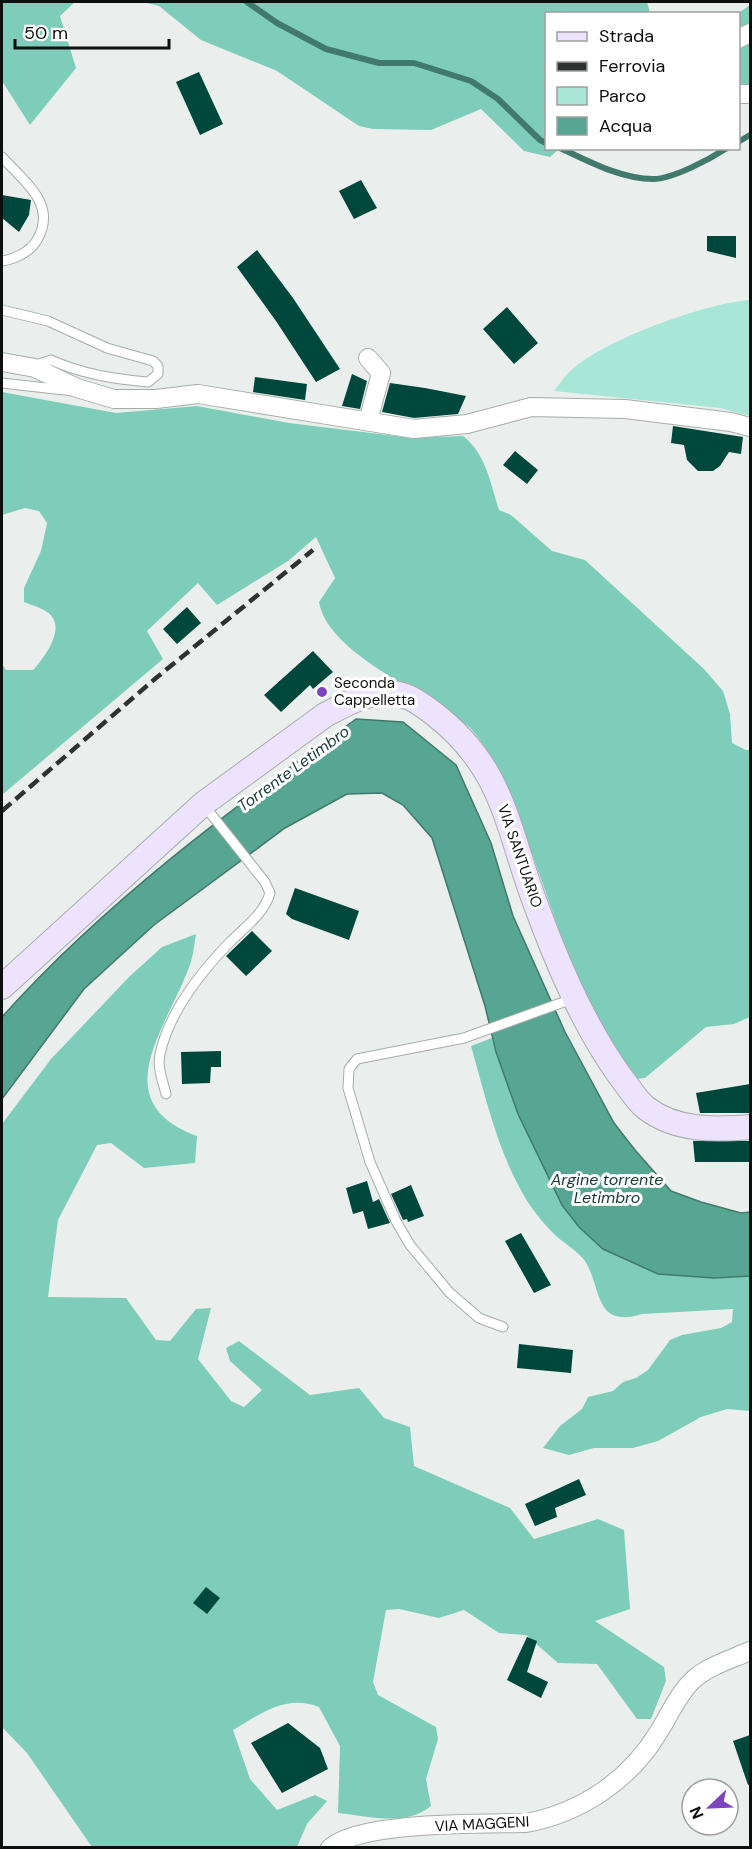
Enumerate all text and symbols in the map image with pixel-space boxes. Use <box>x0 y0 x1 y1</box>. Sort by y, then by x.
scale bar <box>15 12 170 50</box>
legend <box>545 12 740 150</box>
text: 50 m <box>24 21 68 45</box>
text: Strada <box>599 24 654 48</box>
text: Ferrovia <box>599 54 665 78</box>
text: Parco <box>599 84 646 108</box>
text: Acqua <box>599 114 652 138</box>
place label: Seconda Cappelletta <box>334 673 415 710</box>
marker: Seconda Cappelletta <box>315 685 329 699</box>
water label: Torrente Letimbro <box>233 721 353 816</box>
street label: VIA SANTUARIO <box>493 802 547 910</box>
water label: Argine torrente Letimbro <box>550 1169 663 1208</box>
north arrow <box>680 1777 740 1837</box>
text: N <box>685 1803 709 1822</box>
street label: VIA MAGGENI <box>434 1812 530 1836</box>

